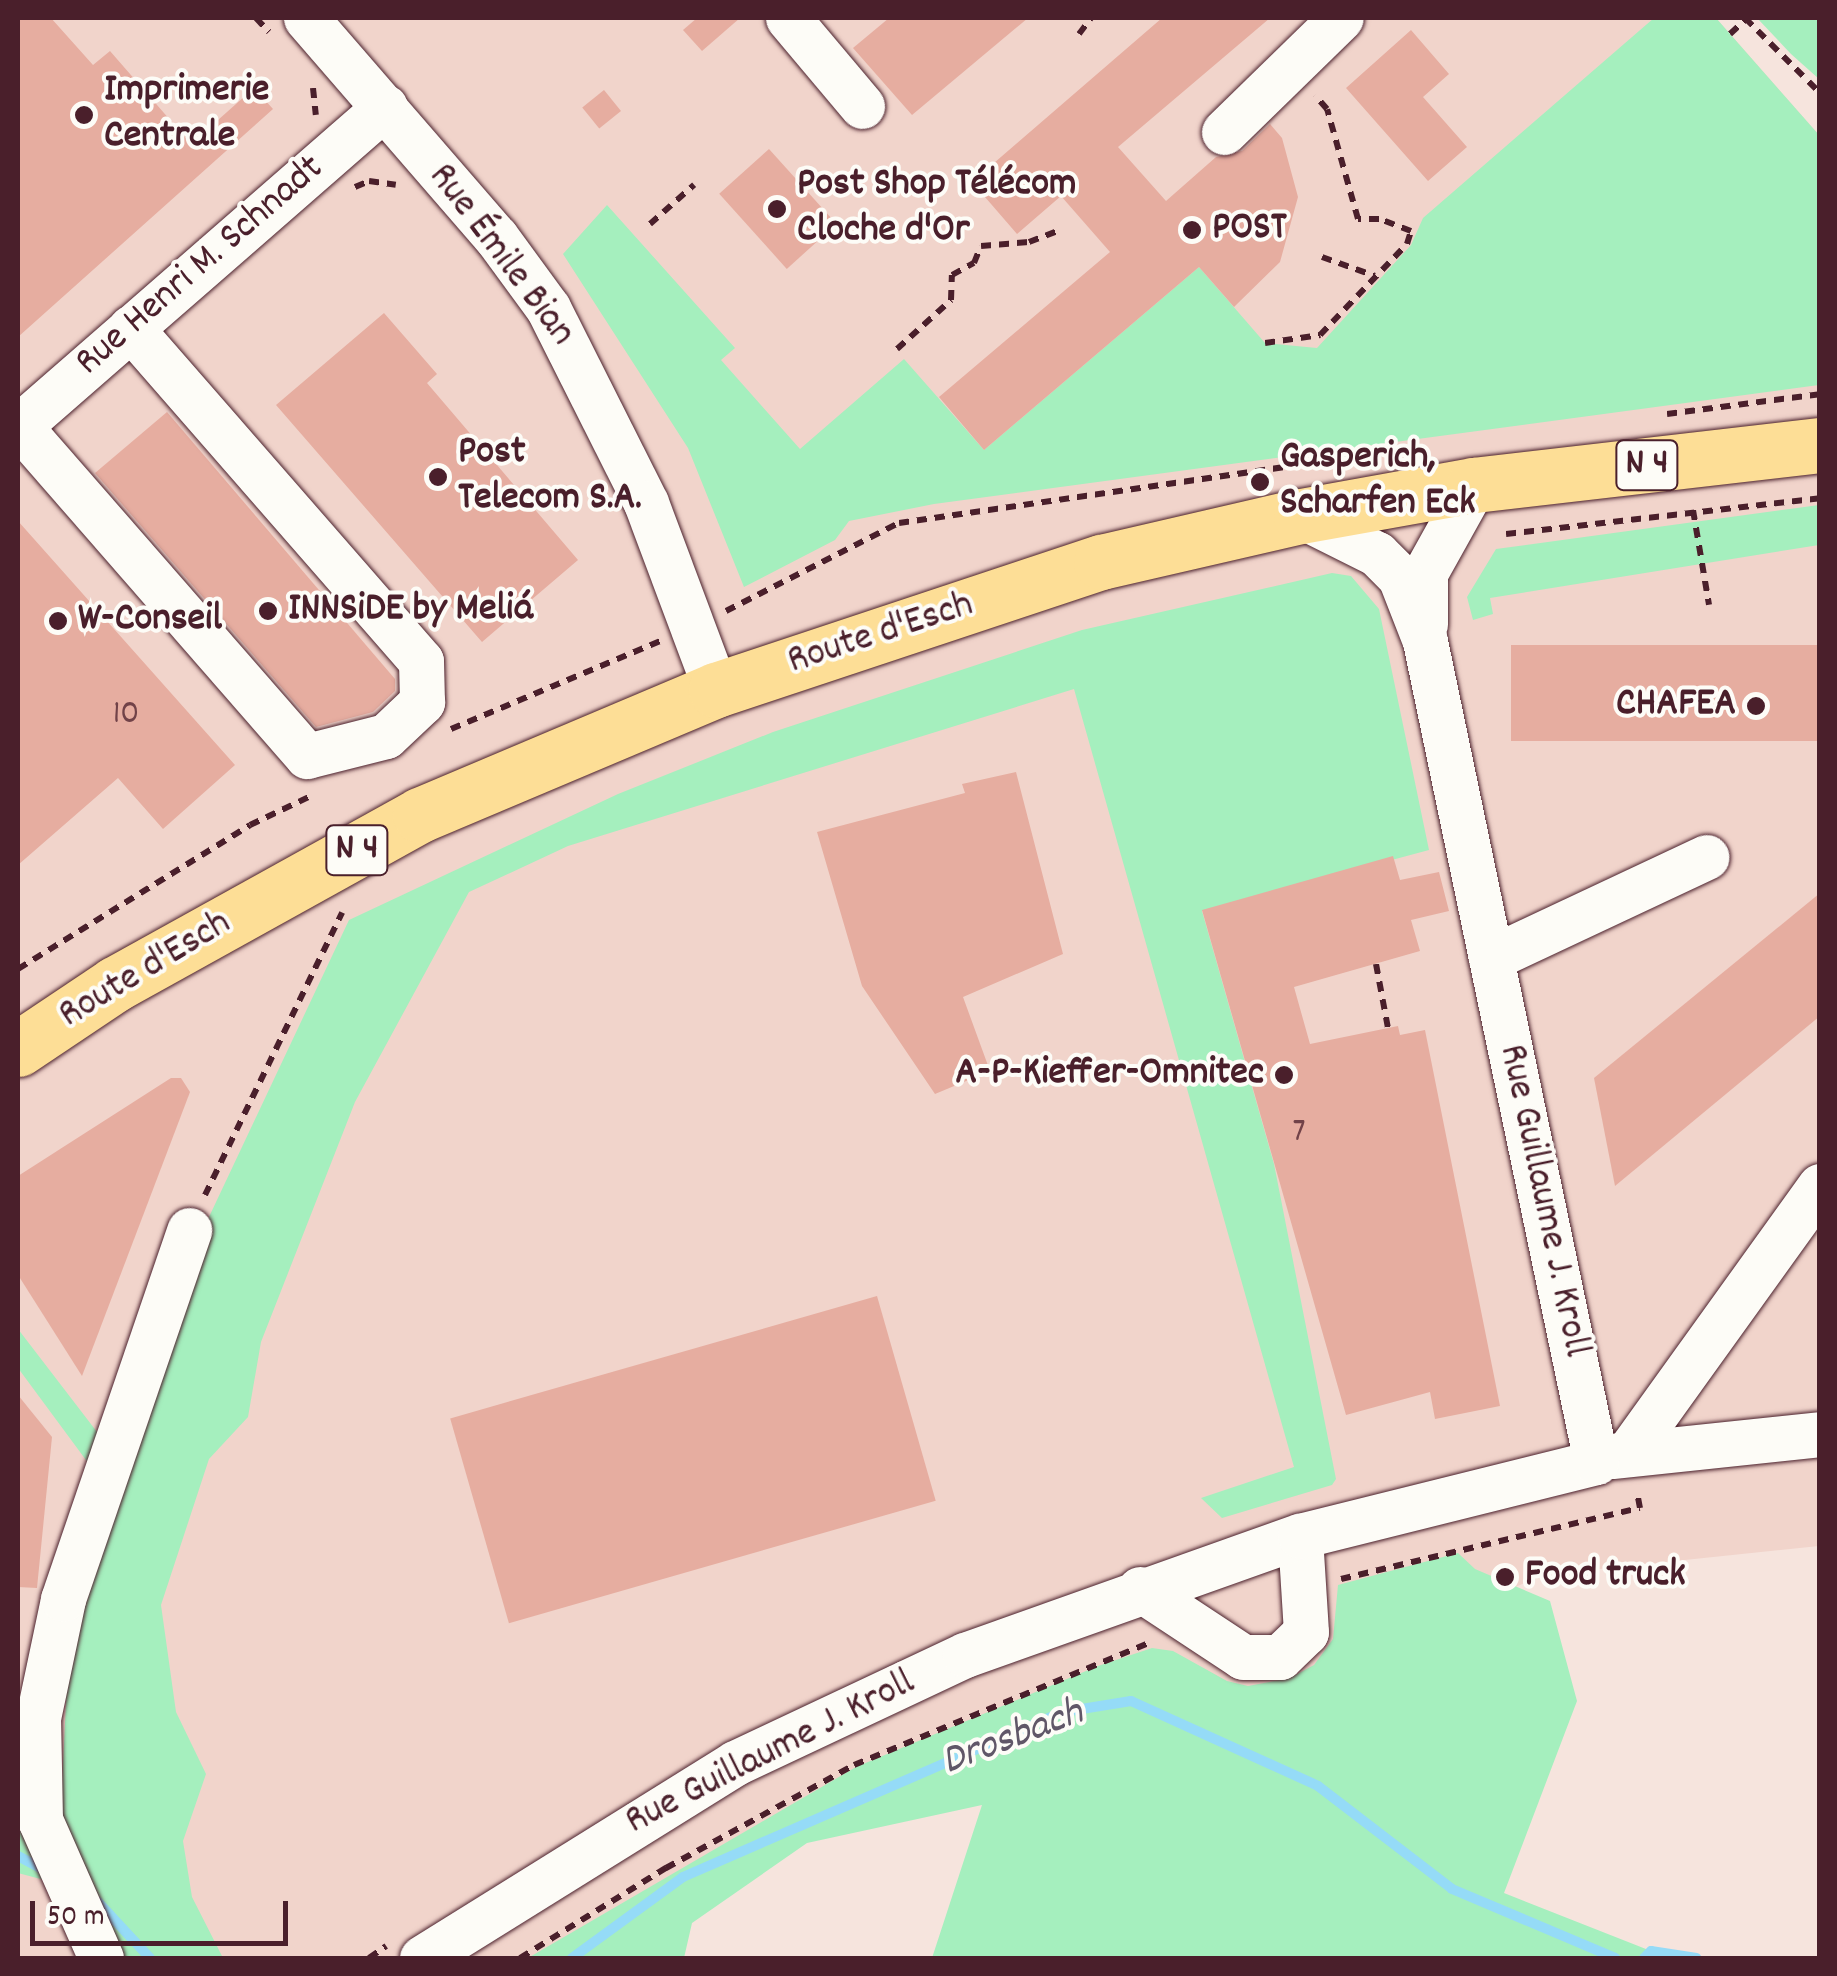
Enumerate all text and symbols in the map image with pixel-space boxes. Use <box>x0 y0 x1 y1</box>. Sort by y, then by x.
place label: Imprimerie Centrale <box>104 68 269 162</box>
marker: Imprimerie Centrale <box>73 104 95 126</box>
street label: Rue Henri M. Schnadt <box>67 146 335 388</box>
street label: Rue Émile Bian <box>416 155 584 357</box>
place label: Post Shop Télécom Cloche d'Or <box>797 162 1076 256</box>
marker: Post Shop Télécom Cloche d'Or <box>766 198 788 220</box>
place label: POST <box>1212 206 1287 254</box>
marker: POST <box>1181 219 1203 241</box>
place label: Post Telecom S.A. <box>458 430 642 524</box>
road number: N 4 <box>1614 432 1680 498</box>
place label: Gasperich, Scharfen Eck <box>1280 435 1476 529</box>
marker: Post Telecom S.A. <box>427 466 449 488</box>
marker: Gasperich, Scharfen Eck <box>1249 471 1271 493</box>
street label: Route d'Esch <box>782 582 980 688</box>
place label: INNSiDE by Meliá <box>288 587 533 635</box>
place label: W-Conseil <box>78 597 222 645</box>
marker: INNSiDE by Meliá <box>257 600 279 622</box>
marker: W-Conseil <box>47 610 69 632</box>
place label: CHAFEA <box>1616 682 1736 730</box>
house number: 10 <box>113 694 139 736</box>
marker: CHAFEA <box>1745 695 1767 717</box>
road number: N 4 <box>324 817 390 883</box>
street label: Route d'Esch <box>51 901 241 1041</box>
street label: Rue Guillaume J. Kroll <box>1485 1040 1599 1362</box>
place label: A-P-Kieffer-Omnitec <box>955 1051 1264 1099</box>
marker: A-P-Kieffer-Omnitec <box>1273 1064 1295 1086</box>
house number: 7 <box>1292 1112 1306 1154</box>
place label: Food truck <box>1525 1553 1686 1601</box>
marker: Food truck <box>1494 1566 1516 1588</box>
street label: Rue Guillaume J. Kroll <box>618 1660 924 1848</box>
water label: Drosbach <box>935 1689 1091 1789</box>
scale bar <box>35 1881 292 1943</box>
text: 50 m <box>47 1897 105 1940</box>

